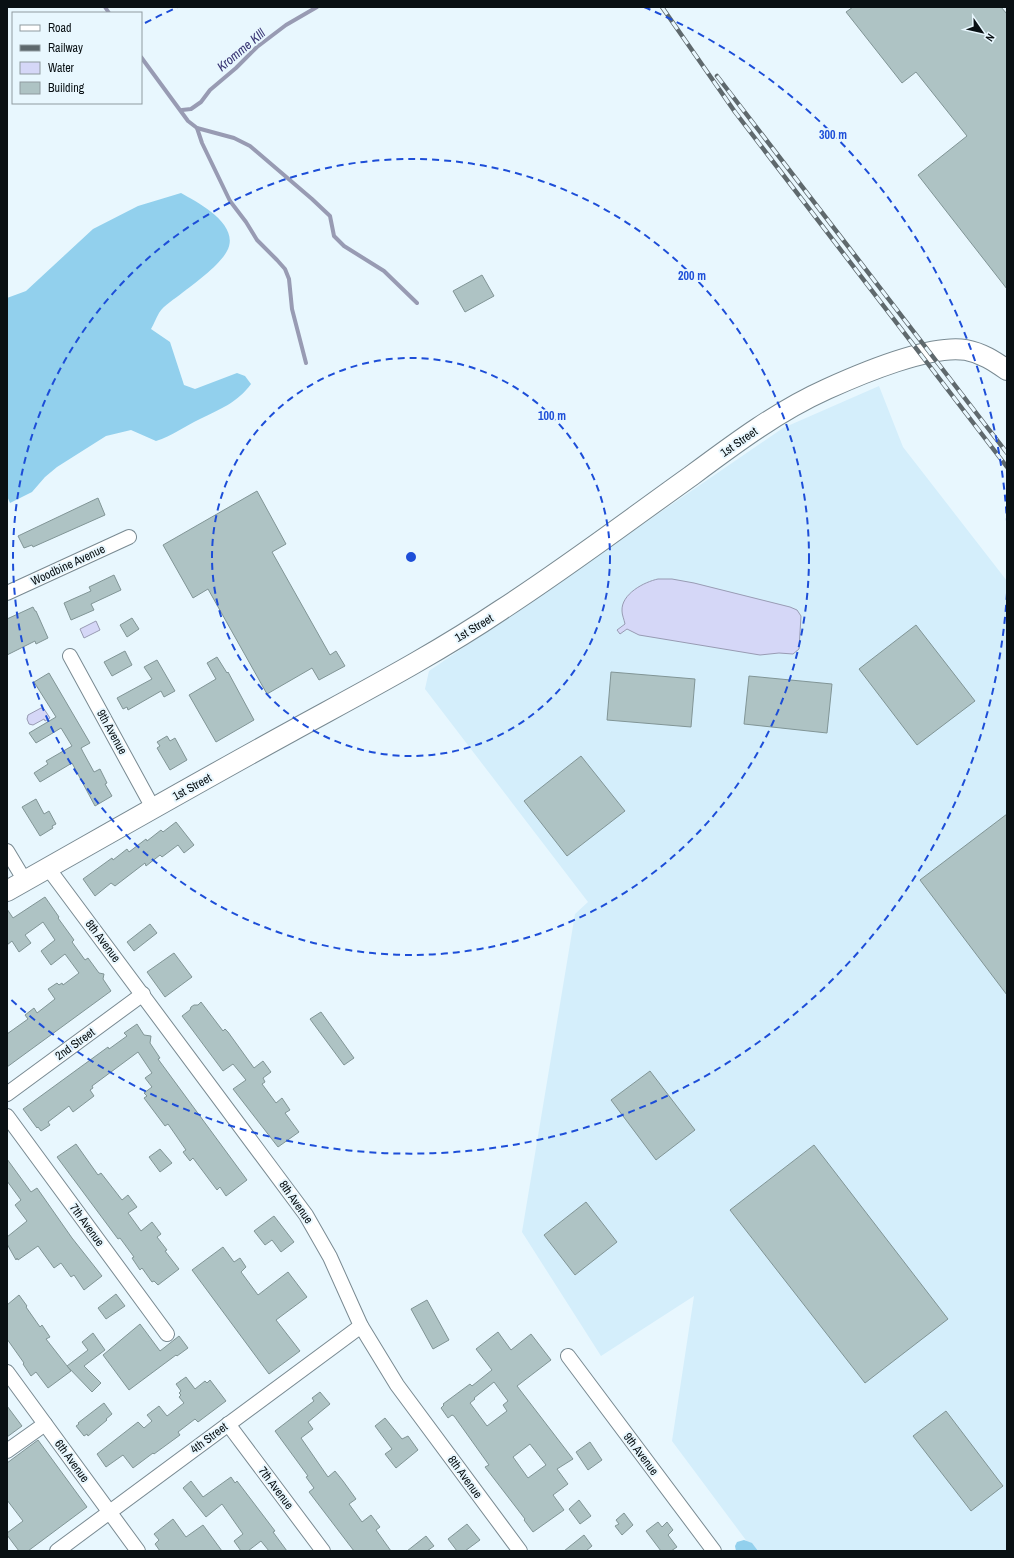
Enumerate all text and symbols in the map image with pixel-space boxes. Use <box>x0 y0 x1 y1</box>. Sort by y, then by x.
legend <box>12 12 142 104</box>
north arrow <box>962 12 1002 52</box>
text: Road <box>48 20 72 36</box>
water label: Kromme KIll <box>213 24 269 75</box>
text: N <box>983 31 998 44</box>
text: Railway <box>48 40 83 56</box>
text: Water <box>48 60 75 76</box>
text: Building <box>48 80 85 96</box>
text: 300 m <box>819 127 847 143</box>
text: 200 m <box>678 268 706 284</box>
text: 100 m <box>538 408 566 424</box>
street label: 1st Street <box>717 423 761 461</box>
street label: Woodbine Avenue <box>28 541 108 589</box>
centre of rings <box>404 550 418 564</box>
street label: 1st Street <box>452 610 496 646</box>
street label: 9th Avenue <box>93 707 131 757</box>
street label: 1st Street <box>170 770 215 804</box>
street label: 8th Avenue <box>82 917 124 965</box>
street label: 2nd Street <box>52 1024 98 1064</box>
street label: 8th Avenue <box>275 1177 317 1227</box>
street label: 7th Avenue <box>66 1200 108 1250</box>
street label: 4th Street <box>187 1419 231 1457</box>
street label: 9th Avenue <box>620 1430 662 1478</box>
street label: 6th Avenue <box>51 1436 93 1486</box>
street label: 8th Avenue <box>444 1452 486 1502</box>
street label: 7th Avenue <box>255 1464 297 1512</box>

